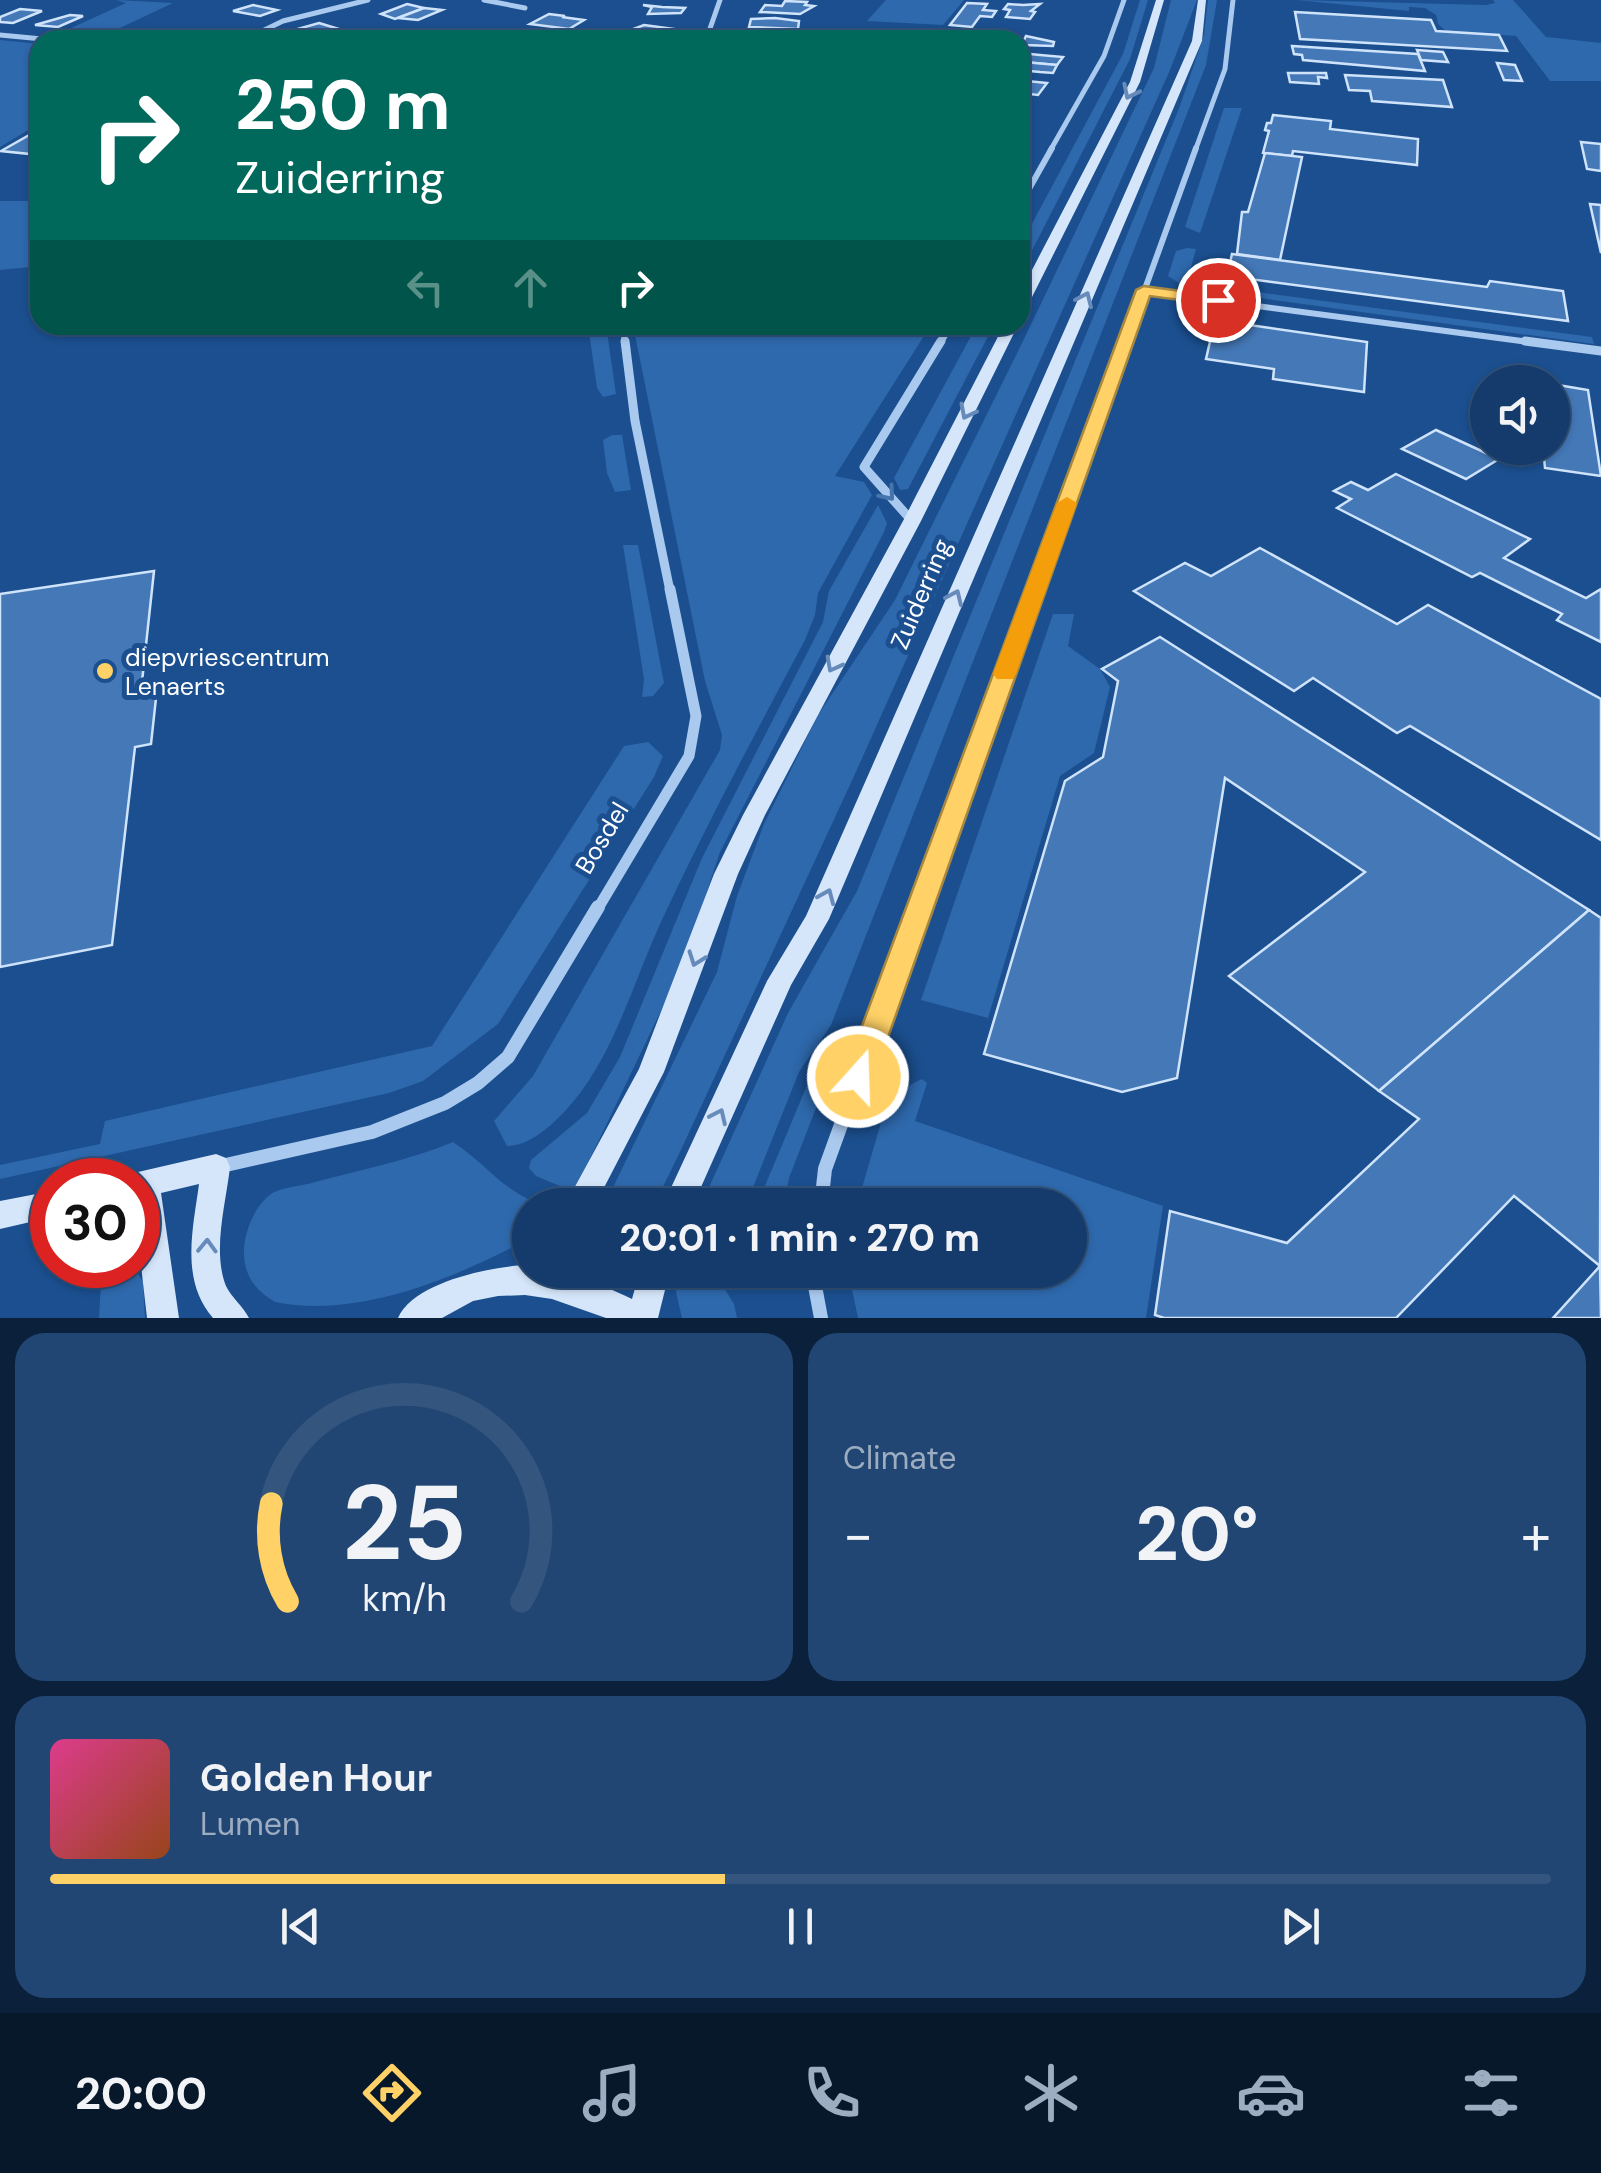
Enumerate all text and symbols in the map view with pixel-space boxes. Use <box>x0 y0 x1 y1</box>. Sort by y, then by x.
text: 250 m <box>235 60 451 151</box>
icon: right <box>70 70 200 200</box>
one-way arrow <box>1122 82 1142 100</box>
text: Zuiderring <box>235 148 445 207</box>
pin <box>1176 258 1261 343</box>
icon: left <box>398 260 453 315</box>
icon: ahead <box>503 260 558 315</box>
icon: right <box>608 260 663 315</box>
icon: arrive <box>1191 273 1246 328</box>
one-way arrow <box>1073 291 1093 309</box>
map controls <box>1470 365 1570 465</box>
button: sound <box>1470 365 1570 465</box>
one-way arrow <box>959 402 979 420</box>
one-way arrow <box>876 482 894 500</box>
street label: Zuiderring <box>883 534 959 654</box>
one-way arrow <box>943 589 963 607</box>
place label: diepvriescentrum Lenaerts <box>125 641 330 703</box>
one-way arrow <box>826 655 845 673</box>
marker: diepvriescentrum Lenaerts <box>94 660 116 682</box>
street label: Bosdel <box>568 796 636 880</box>
one-way arrow <box>815 888 835 906</box>
one-way arrow <box>687 950 708 967</box>
position arrow <box>806 1025 910 1129</box>
one-way arrow <box>706 1108 726 1126</box>
speed limit sign: 30 <box>30 1158 160 1288</box>
text: 20:01 · 1 min · 270 m <box>619 1213 980 1263</box>
one-way arrow <box>197 1238 218 1254</box>
text: Climate <box>843 1437 957 1479</box>
text: 25 <box>342 1456 466 1591</box>
text: 20° <box>1135 1486 1259 1583</box>
text: − <box>843 1499 873 1571</box>
text: + <box>1521 1499 1551 1571</box>
text: km/h <box>362 1576 446 1622</box>
text: Golden Hour <box>200 1753 432 1803</box>
text: Lumen <box>200 1803 300 1845</box>
icon: previous <box>273 1899 328 1954</box>
icon: pause <box>773 1899 828 1954</box>
icon: next <box>1273 1899 1328 1954</box>
icon: directions <box>357 2058 427 2128</box>
icon: music <box>577 2058 647 2128</box>
icon: phone <box>797 2058 867 2128</box>
icon: climate <box>1016 2058 1086 2128</box>
icon: car <box>1236 2058 1306 2128</box>
icon: filters <box>1456 2058 1526 2128</box>
text: 20:00 <box>75 2064 207 2123</box>

